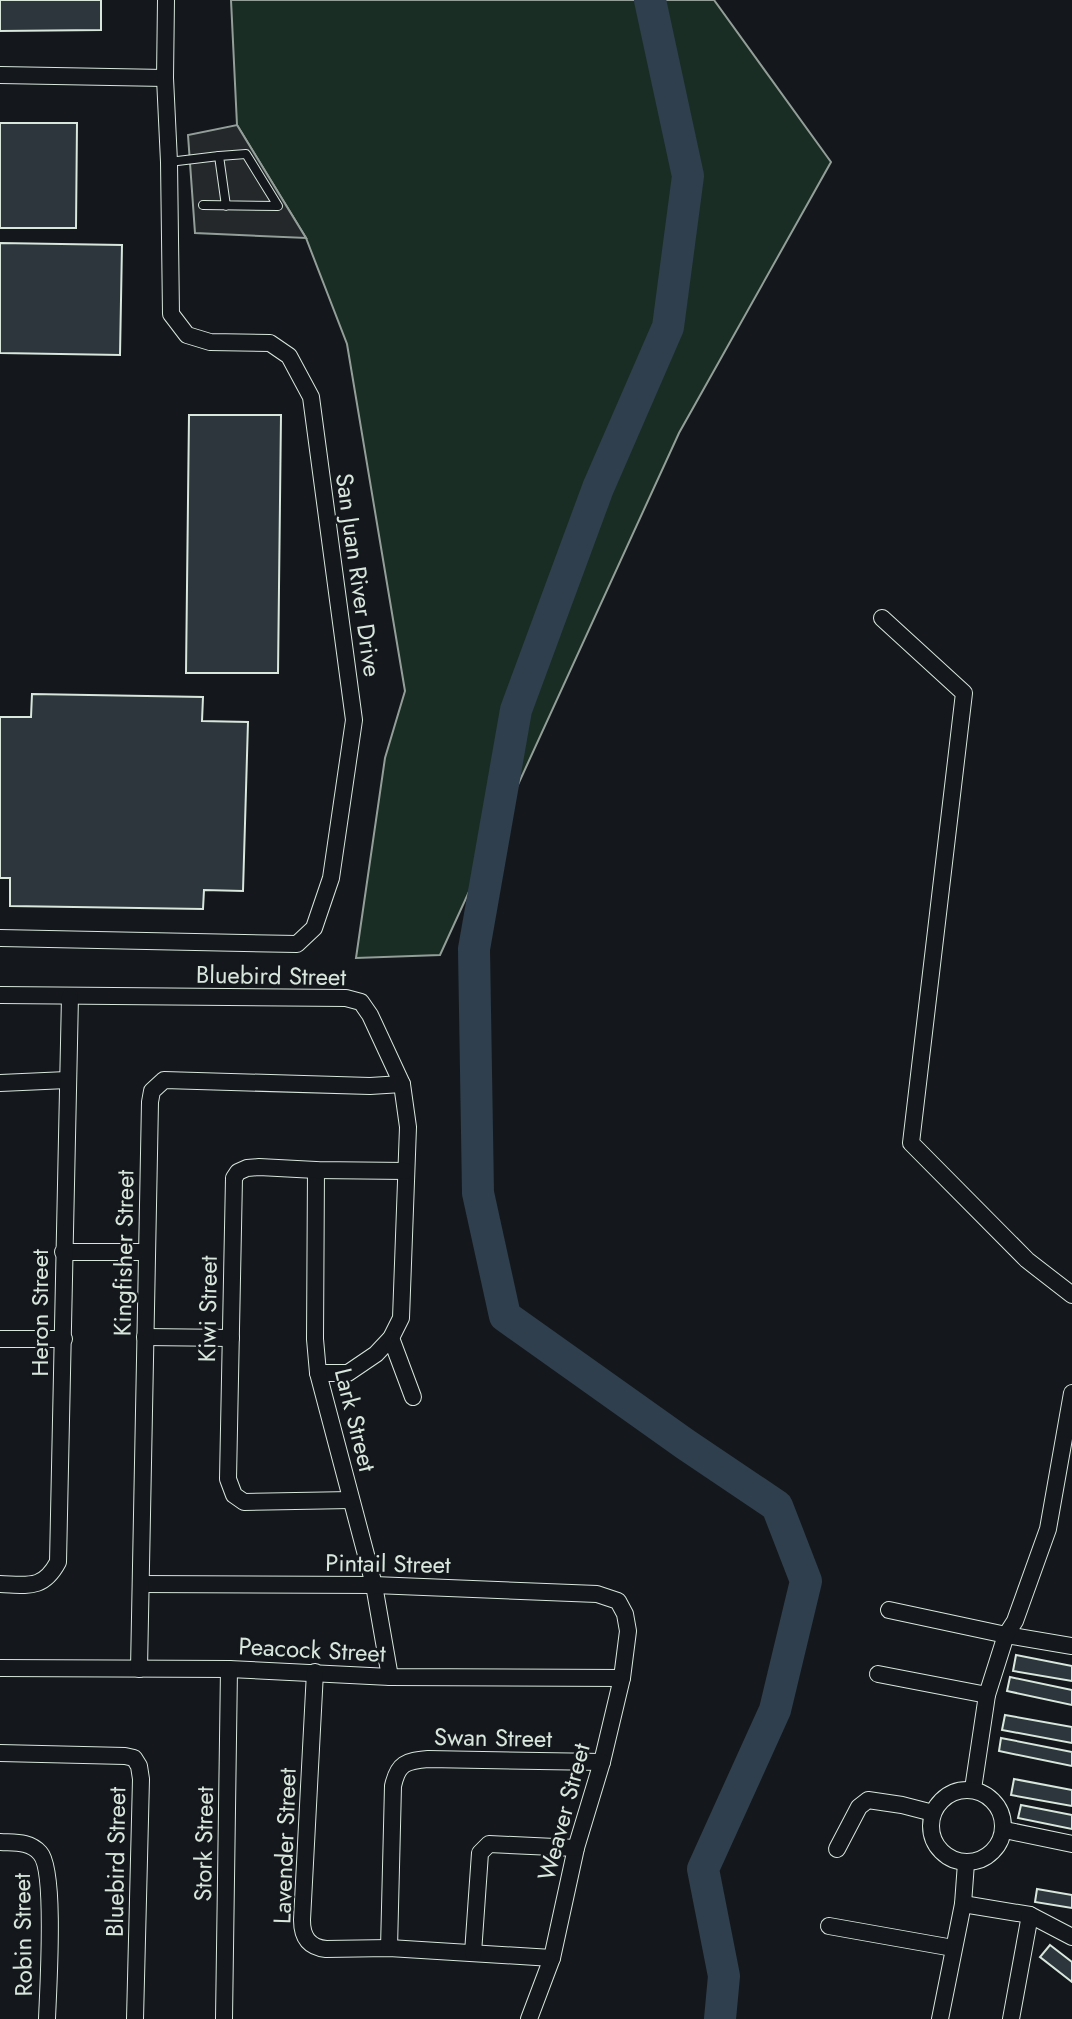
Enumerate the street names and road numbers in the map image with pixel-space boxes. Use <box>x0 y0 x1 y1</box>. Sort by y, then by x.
street label: San Juan River Drive <box>327 471 390 679</box>
street label: Bluebird Street <box>196 957 347 994</box>
street label: Kingfisher Street <box>105 1169 142 1337</box>
street label: Heron Street <box>22 1249 57 1377</box>
street label: Kiwi Street <box>189 1255 226 1363</box>
street label: Lark Street <box>326 1364 385 1476</box>
street label: Pintail Street <box>325 1545 451 1582</box>
street label: Peacock Street <box>238 1628 387 1671</box>
street label: Swan Street <box>434 1719 553 1756</box>
street label: Weaver Street <box>528 1739 599 1884</box>
street label: Lavender Street <box>264 1767 305 1925</box>
street label: Bluebird Street <box>97 1786 134 1937</box>
street label: Stork Street <box>185 1786 222 1902</box>
street label: Robin Street <box>4 1873 41 1997</box>

